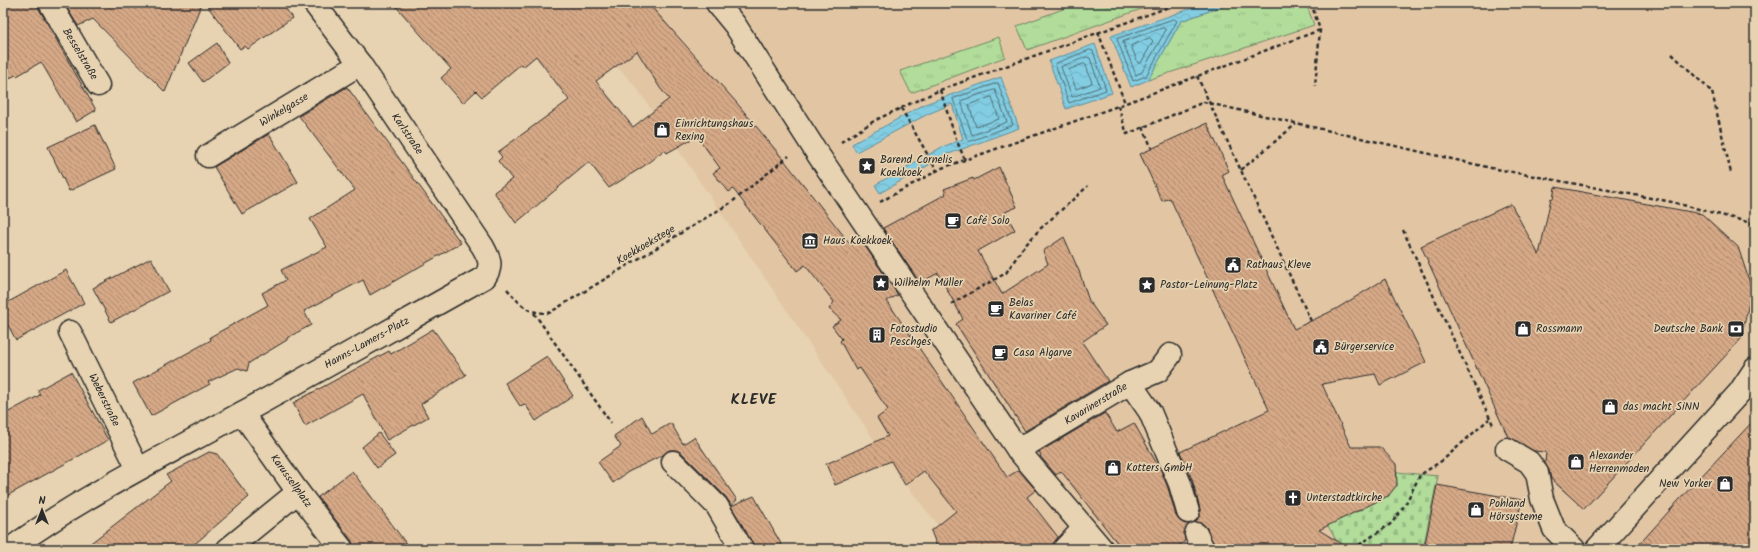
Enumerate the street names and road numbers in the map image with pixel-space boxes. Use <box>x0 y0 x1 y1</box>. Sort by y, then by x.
street label: Besselstraße <box>57 24 103 84</box>
street label: Winkelgasse <box>256 88 312 132</box>
street label: Karlstraße <box>386 109 428 159</box>
street label: Koekkoekstege <box>613 220 679 270</box>
street label: Hanns-Lamers-Platz <box>321 312 413 374</box>
street label: Weberstraße <box>83 370 125 430</box>
street label: Kavarinerstraße <box>1061 378 1131 430</box>
street label: Karussellplatz <box>265 450 317 512</box>

